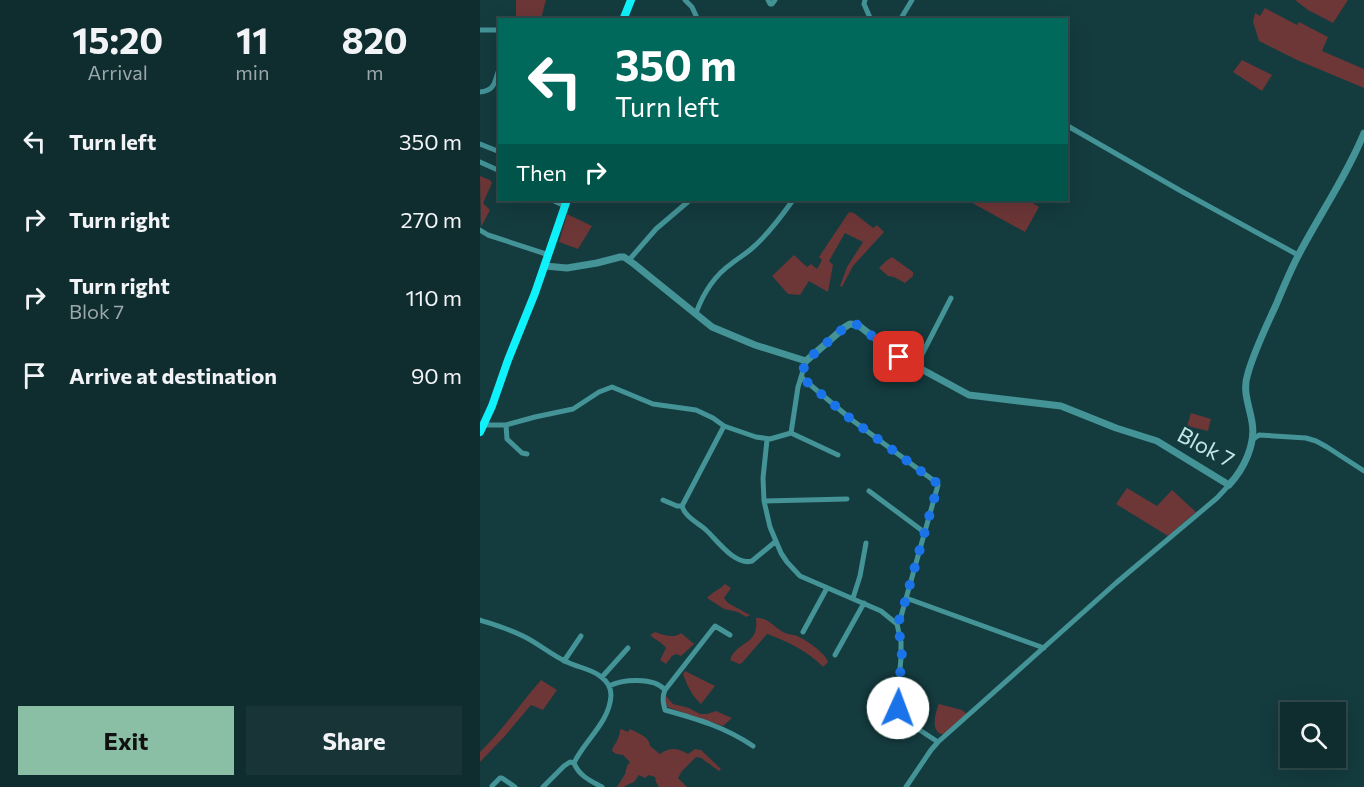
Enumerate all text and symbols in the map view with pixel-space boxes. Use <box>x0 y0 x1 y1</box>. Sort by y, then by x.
text: 15:20 <box>72 17 163 61</box>
text: 11 <box>236 17 269 61</box>
text: 820 <box>342 17 408 61</box>
text: 350 m <box>615 38 737 90</box>
icon: left <box>516 42 594 120</box>
text: Arrival <box>87 60 148 84</box>
text: min <box>235 60 269 84</box>
text: m <box>366 60 383 84</box>
text: Turn left <box>615 90 719 123</box>
icon: left <box>18 125 51 158</box>
text: Turn left <box>69 128 156 155</box>
text: 350 m <box>399 128 462 155</box>
icon: right <box>579 156 612 189</box>
text: Then <box>516 159 567 186</box>
icon: right <box>18 203 51 236</box>
text: Turn right <box>69 206 170 233</box>
text: 270 m <box>401 206 462 233</box>
text: Turn right <box>69 272 170 299</box>
icon: right <box>18 281 51 314</box>
text: 110 m <box>405 284 462 311</box>
text: Blok 7 <box>69 299 124 323</box>
pin <box>873 331 924 382</box>
icon: arrive <box>882 340 915 373</box>
icon: arrive <box>18 359 51 392</box>
text: Arrive at destination <box>69 362 277 389</box>
text: 90 m <box>411 362 462 389</box>
street label: Blok 7 <box>1173 420 1239 473</box>
position arrow <box>866 676 930 740</box>
map controls <box>1280 702 1346 768</box>
button: search <box>1280 702 1346 768</box>
button: Exit <box>18 706 234 775</box>
button: Share <box>246 706 462 775</box>

